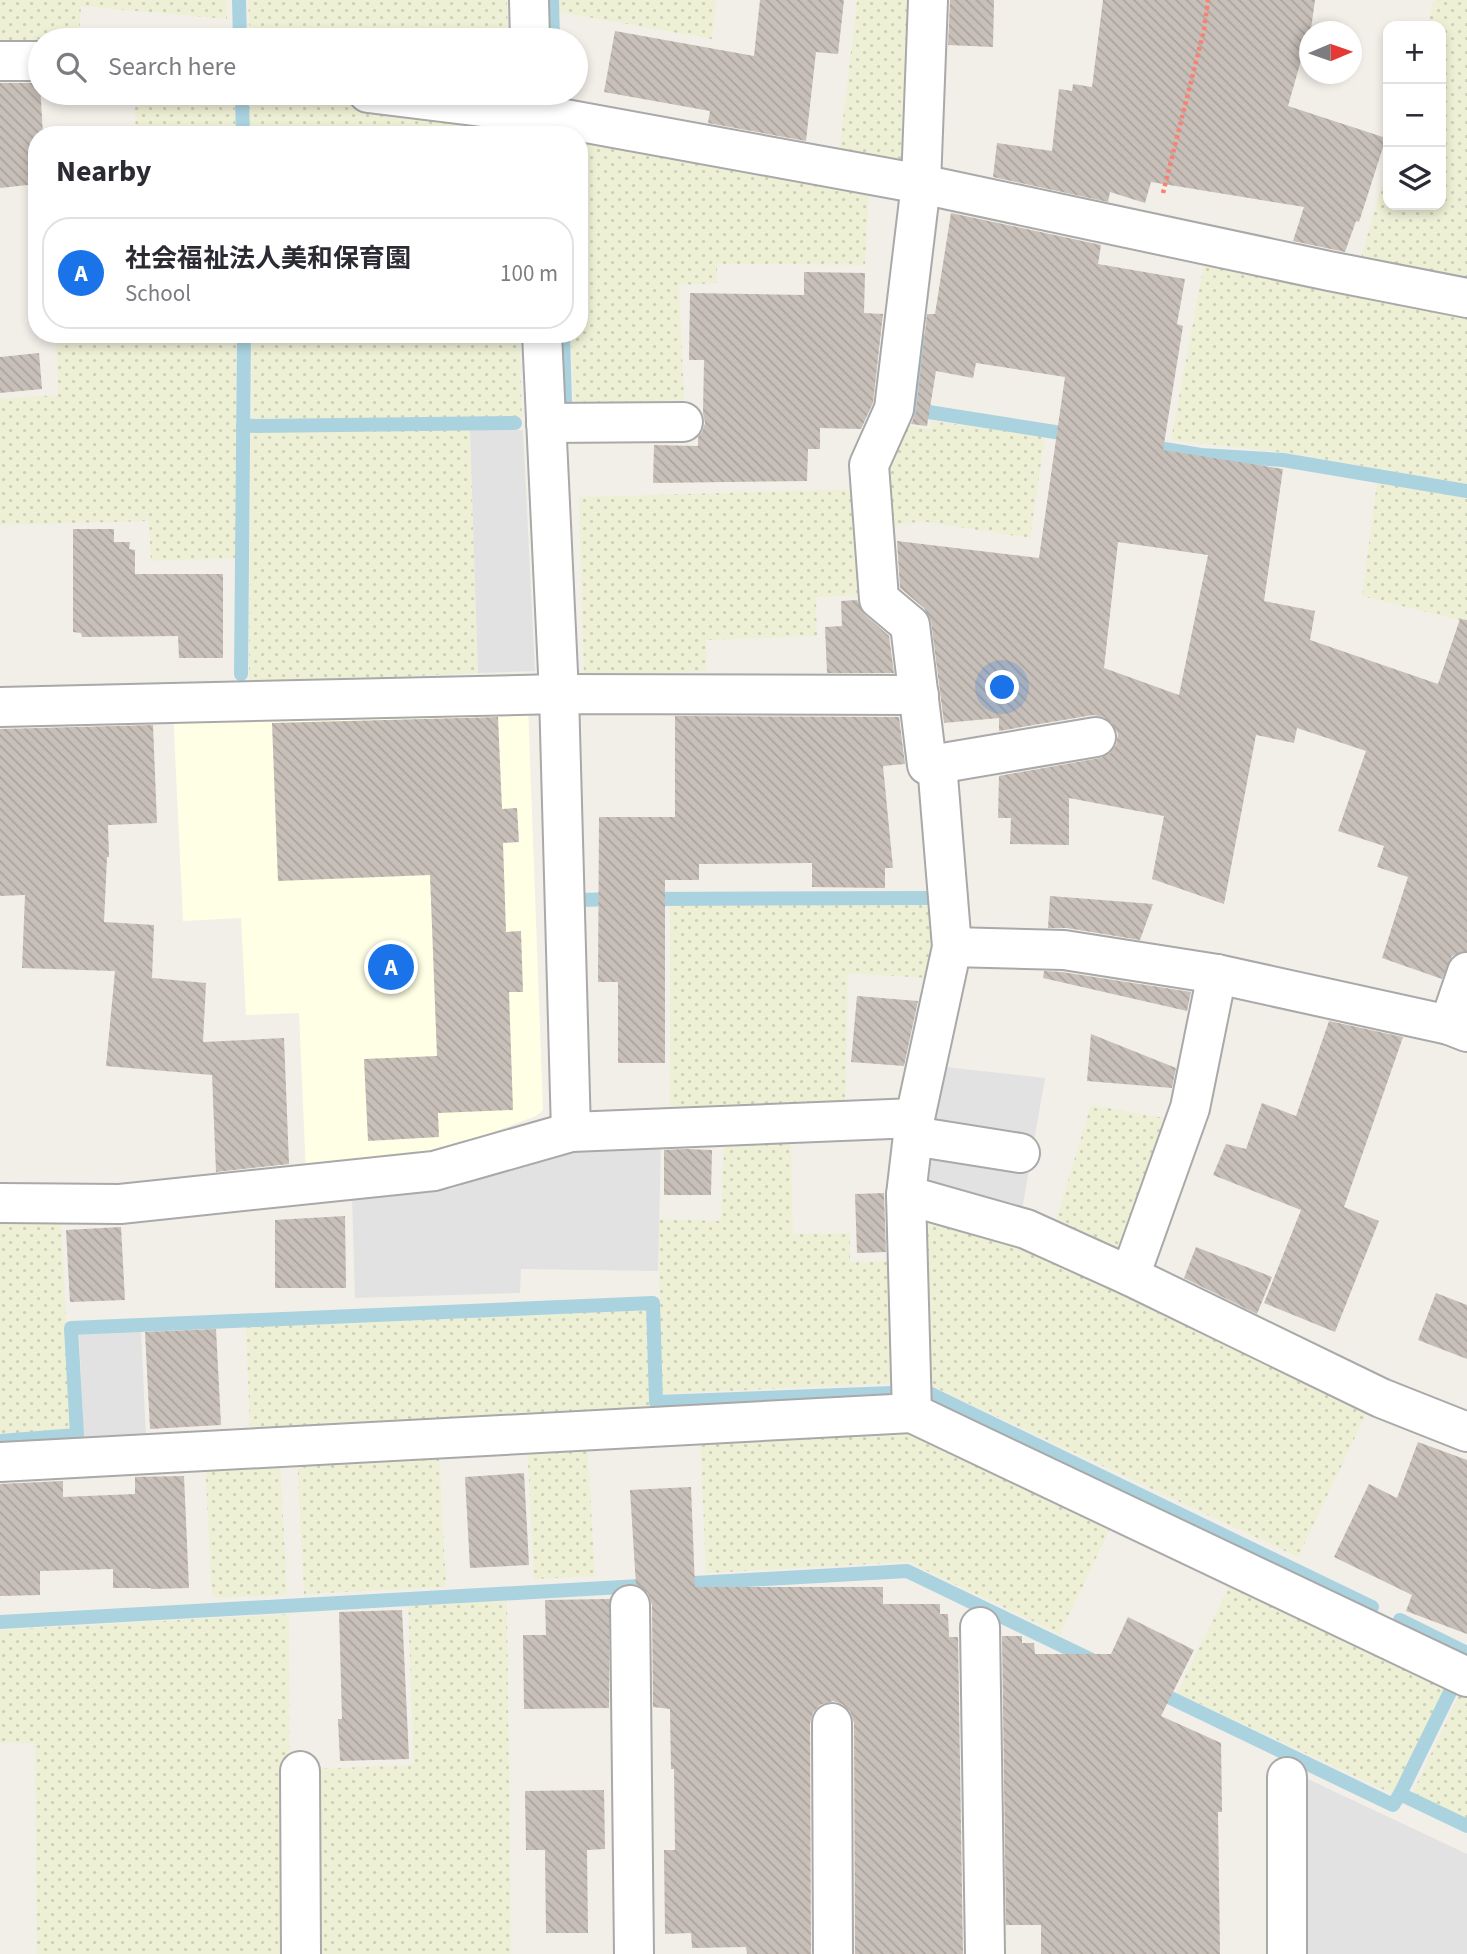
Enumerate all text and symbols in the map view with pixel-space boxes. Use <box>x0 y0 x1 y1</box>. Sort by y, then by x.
north arrow <box>1299 21 1362 84</box>
map controls <box>1383 21 1446 210</box>
button: + <box>1383 21 1446 84</box>
search box <box>28 28 588 105</box>
icon: search <box>52 48 90 86</box>
text: Search here <box>108 48 236 85</box>
button: − <box>1383 84 1446 147</box>
button: layers <box>1383 147 1446 210</box>
text: Nearby <box>56 150 151 193</box>
text: 社会福祉法人美和保育園 <box>125 240 411 277</box>
text: A <box>74 257 88 290</box>
text: 100 m <box>500 257 558 290</box>
text: School <box>125 277 191 310</box>
your location <box>985 670 1019 704</box>
pin: A <box>368 941 414 993</box>

